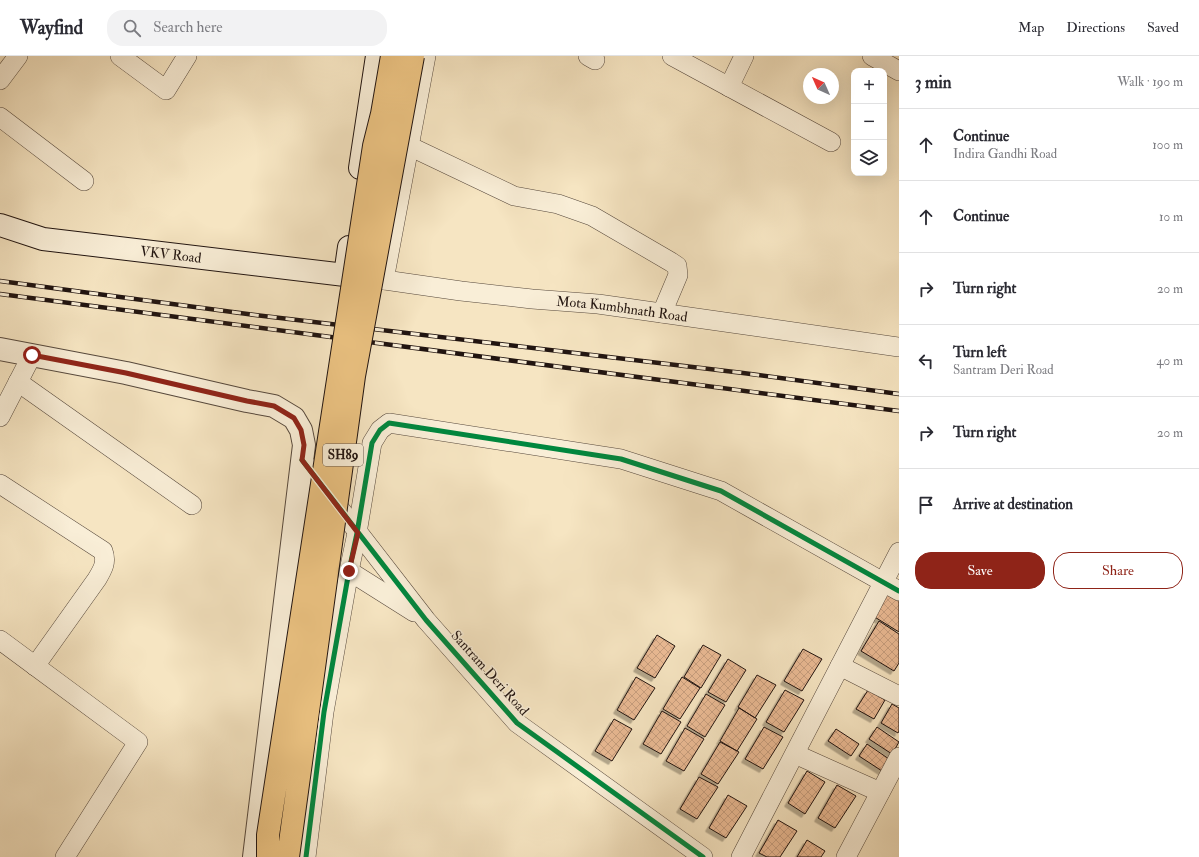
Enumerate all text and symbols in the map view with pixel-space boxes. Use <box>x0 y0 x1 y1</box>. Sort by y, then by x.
search box <box>107 10 387 46</box>
text: Wayfind <box>20 16 83 40</box>
icon: search <box>121 17 143 39</box>
text: Search here <box>153 18 223 37</box>
text: Map <box>1018 19 1044 36</box>
text: Directions <box>1066 19 1125 36</box>
text: Saved <box>1147 19 1179 36</box>
north arrow <box>803 68 839 104</box>
map controls <box>851 68 887 176</box>
button: + <box>851 68 887 104</box>
text: 3 min <box>915 72 952 93</box>
text: Walk · 190 m <box>1117 74 1183 90</box>
button: − <box>851 104 887 140</box>
text: Continue <box>953 127 1009 146</box>
icon: ahead <box>915 134 937 156</box>
text: 100 m <box>1152 137 1183 153</box>
button: layers <box>851 140 887 176</box>
text: Indira Gandhi Road <box>953 146 1057 162</box>
icon: ahead <box>915 206 937 228</box>
text: Continue <box>953 207 1009 226</box>
text: 10 m <box>1159 209 1183 225</box>
street label: VKV Road <box>139 242 203 266</box>
icon: right <box>915 278 937 300</box>
text: Turn right <box>953 279 1016 298</box>
text: 20 m <box>1157 281 1183 297</box>
street label: Mota Kumbhnath Road <box>556 292 689 325</box>
text: Turn left <box>953 343 1007 362</box>
route start <box>23 346 41 364</box>
icon: left <box>915 350 937 372</box>
text: 40 m <box>1157 353 1183 369</box>
text: Santram Deri Road <box>953 362 1054 378</box>
icon: right <box>915 422 937 444</box>
text: Turn right <box>953 423 1016 442</box>
text: 20 m <box>1157 425 1183 441</box>
road number: SH89 <box>323 444 363 466</box>
icon: arrive <box>915 494 937 516</box>
text: Arrive at destination <box>953 495 1073 514</box>
button: Save <box>915 552 1045 589</box>
button: Share <box>1053 552 1183 589</box>
route end <box>340 562 358 580</box>
street label: Santram Deri Road <box>447 627 533 719</box>

